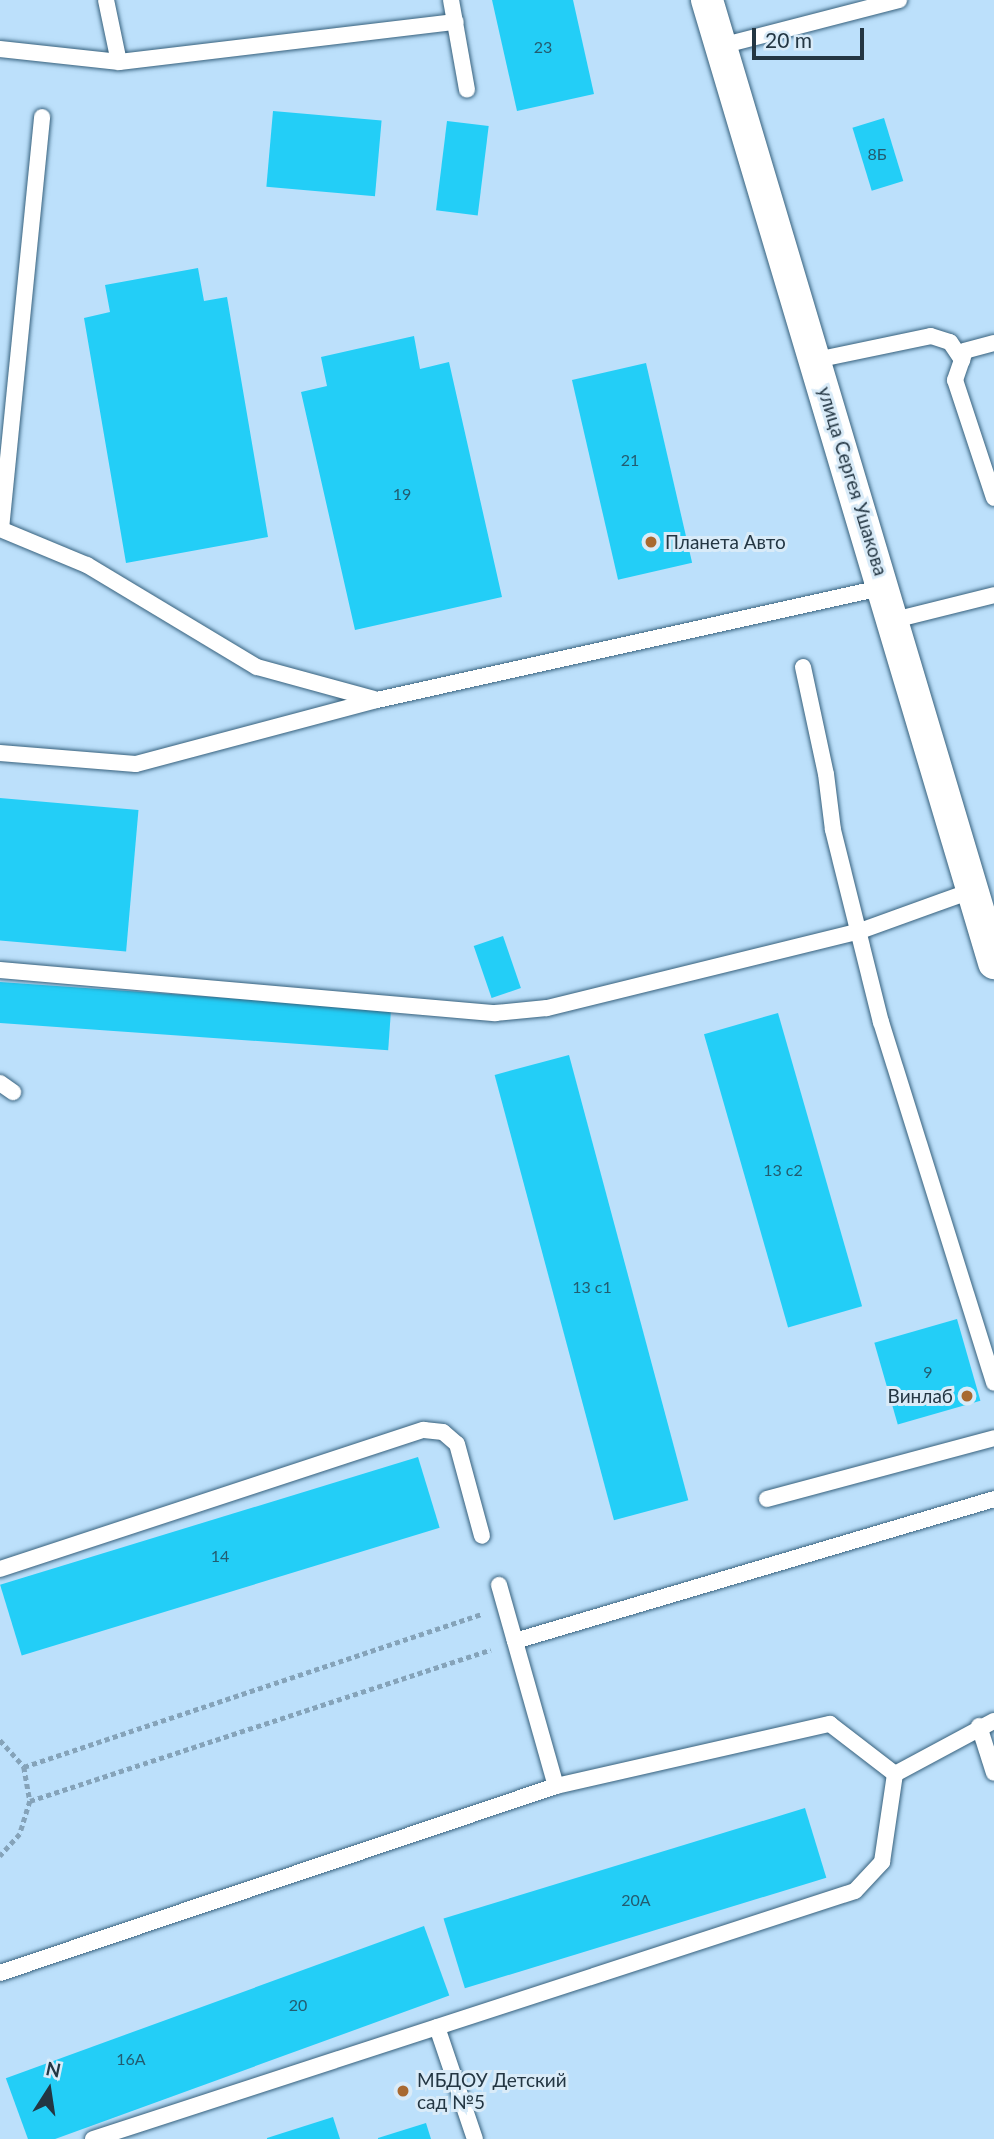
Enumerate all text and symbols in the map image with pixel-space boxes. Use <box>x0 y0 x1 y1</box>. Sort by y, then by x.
scale bar <box>756 14 868 58</box>
text: 20 m <box>765 27 812 52</box>
house number: 23 <box>534 37 552 57</box>
house number: 8Б <box>867 144 887 164</box>
street label: улица Сергея Ушакова <box>813 384 893 578</box>
house number: 21 <box>621 450 639 470</box>
house number: 19 <box>393 484 411 504</box>
place label: Планета Авто <box>665 531 786 553</box>
marker: Планета Авто <box>643 534 659 550</box>
house number: 13 с2 <box>763 1160 803 1180</box>
house number: 13 с1 <box>572 1277 612 1297</box>
house number: 9 <box>923 1362 933 1382</box>
place label: Винлаб <box>888 1385 953 1407</box>
marker: Винлаб <box>959 1388 975 1404</box>
house number: 14 <box>211 1546 229 1566</box>
house number: 20А <box>621 1890 651 1910</box>
house number: 20 <box>289 1995 307 2015</box>
house number: 16А <box>116 2049 146 2069</box>
north arrow <box>14 2055 84 2125</box>
text: N <box>44 2056 63 2082</box>
place label: МБДОУ Детский сад №5 <box>417 2069 567 2113</box>
marker: МБДОУ Детский сад №5 <box>395 2083 411 2099</box>

